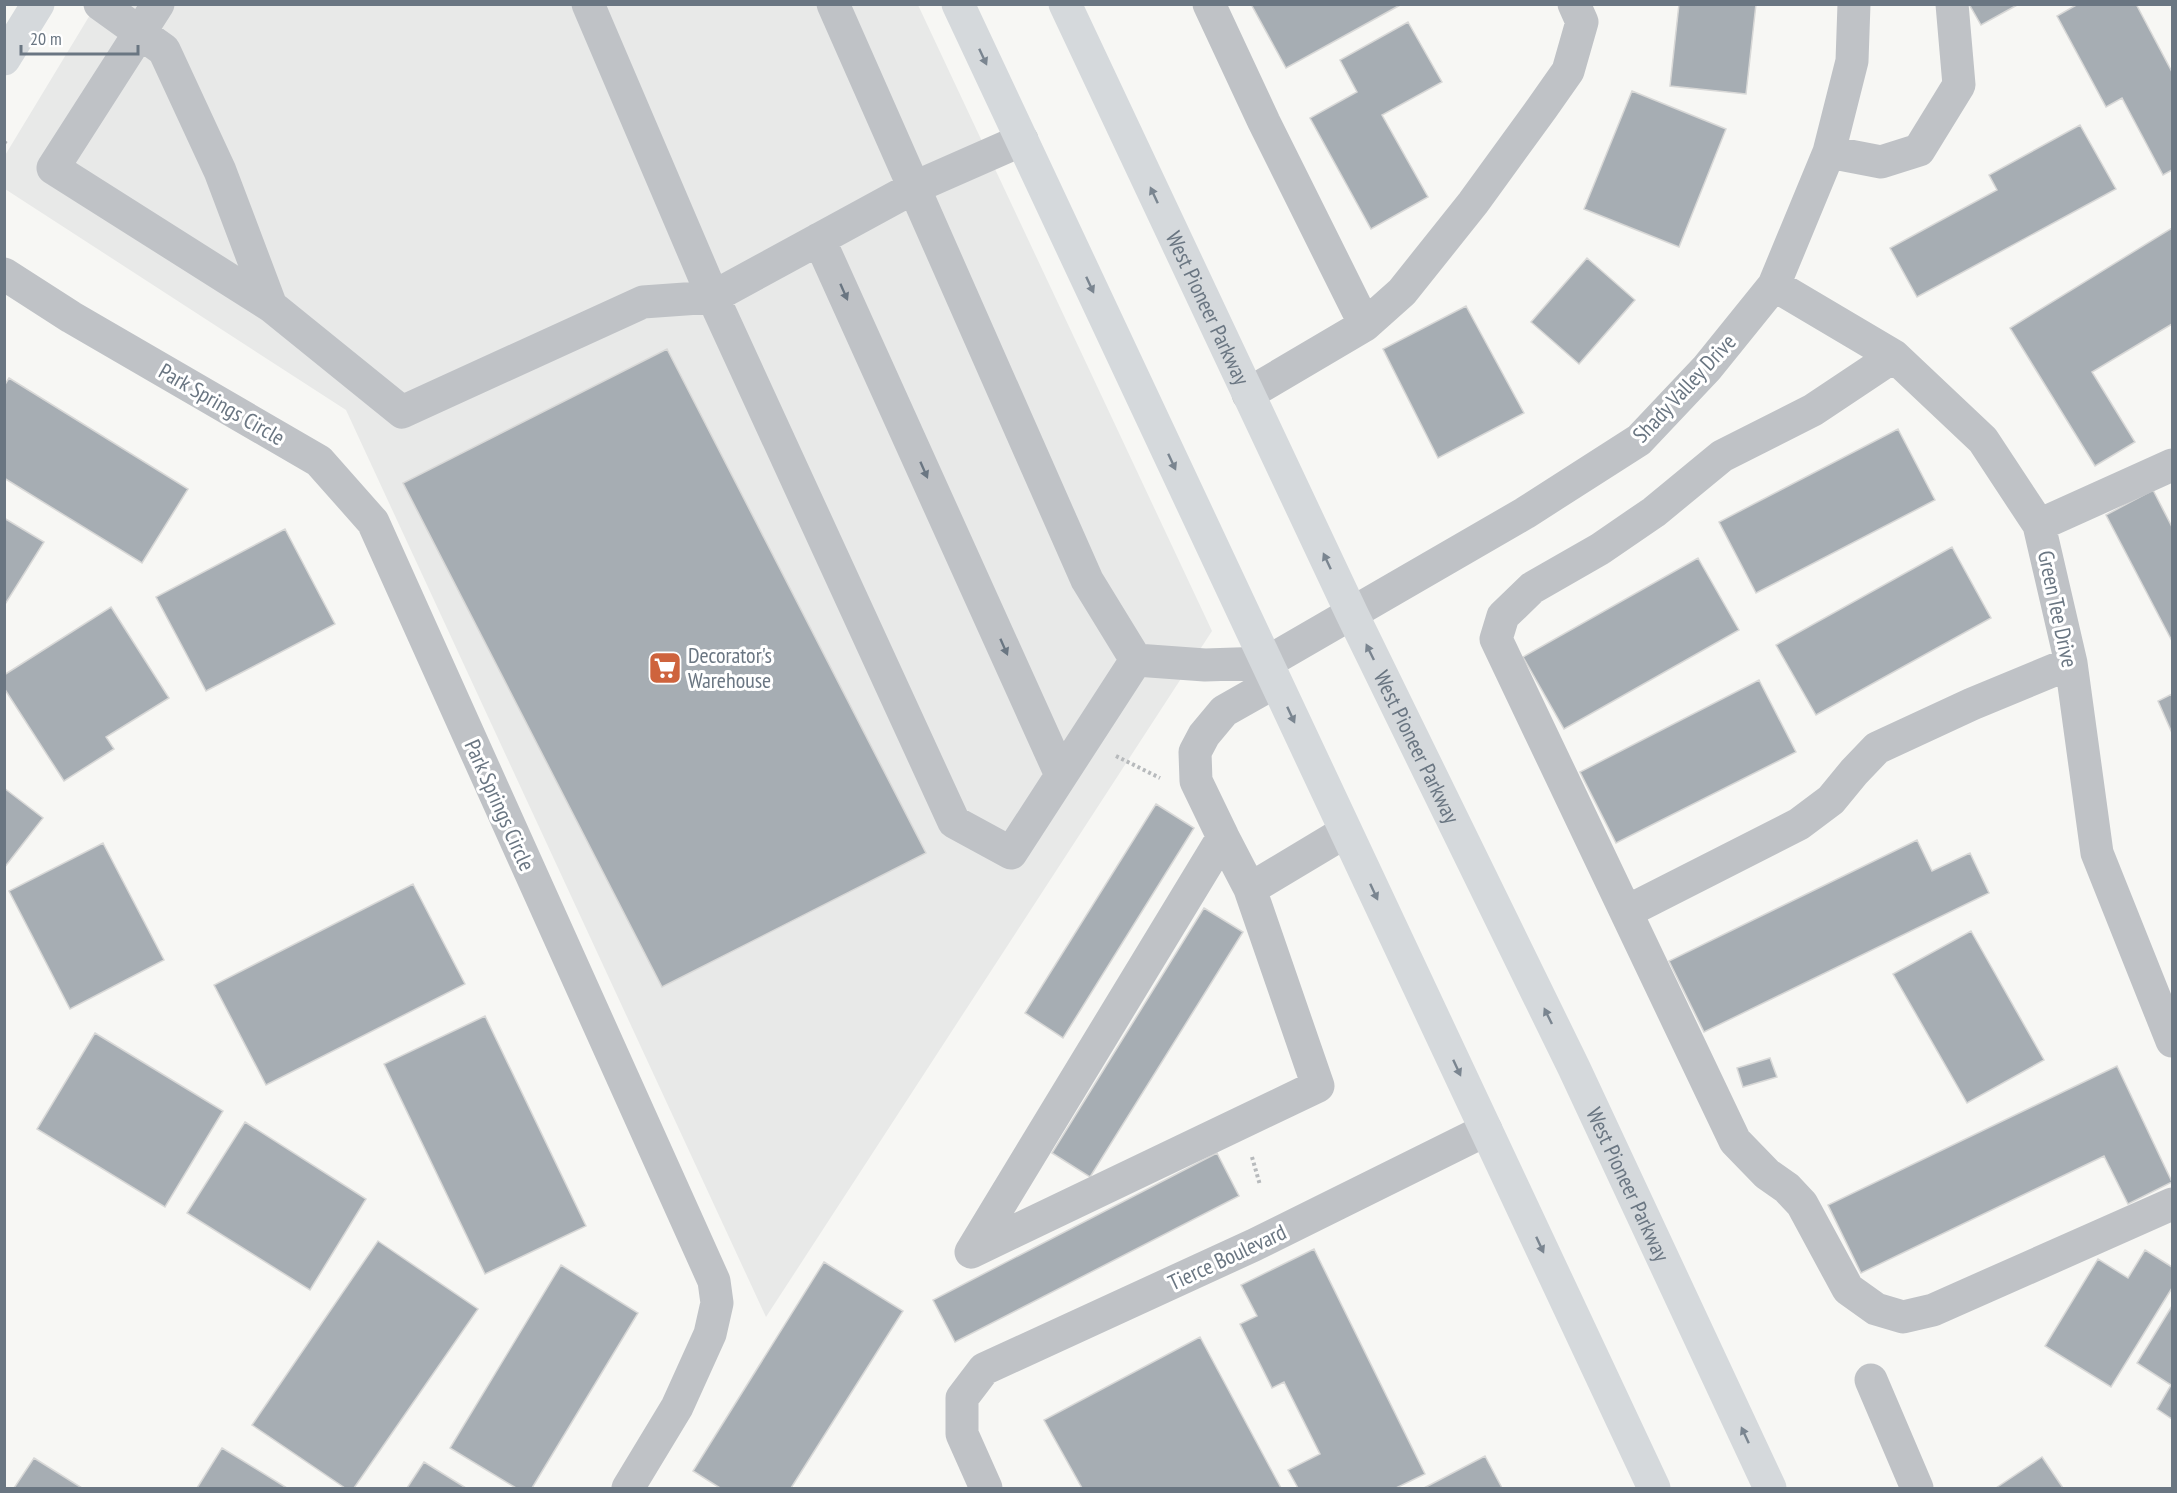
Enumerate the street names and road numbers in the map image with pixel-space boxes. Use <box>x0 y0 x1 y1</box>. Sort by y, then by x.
street label: West Pioneer Parkway <box>1160 227 1256 390</box>
street label: Shady Valley Drive <box>1627 328 1741 448</box>
street label: Park Springs Circle <box>154 357 290 451</box>
street label: Green Tee Drive <box>2032 548 2084 670</box>
street label: West Pioneer Parkway <box>1368 666 1466 828</box>
street label: Park Springs Circle <box>459 735 541 875</box>
street label: West Pioneer Parkway <box>1580 1103 1677 1267</box>
street label: Tierce Boulevard <box>1163 1217 1291 1297</box>

